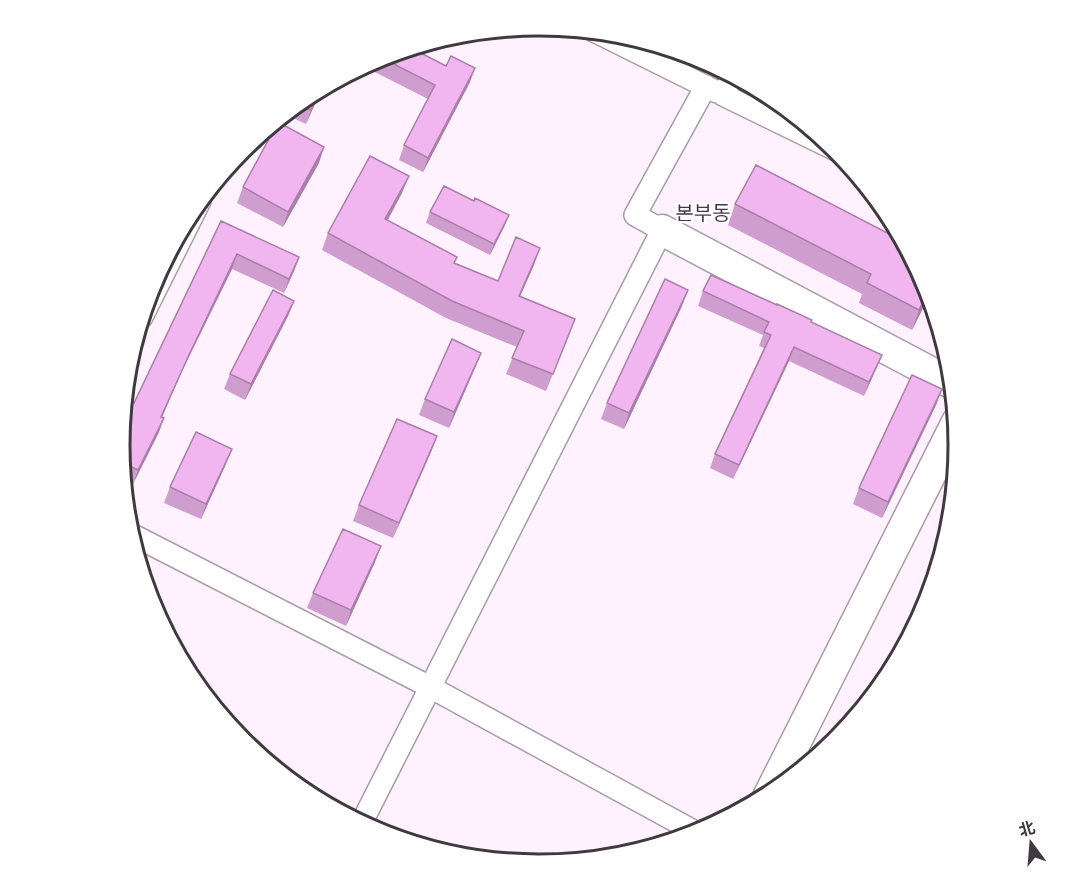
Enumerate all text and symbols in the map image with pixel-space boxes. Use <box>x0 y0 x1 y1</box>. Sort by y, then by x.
district label: 본부동 <box>675 200 731 224</box>
north arrow <box>1001 813 1061 873</box>
text: 北 <box>1016 817 1037 839</box>

